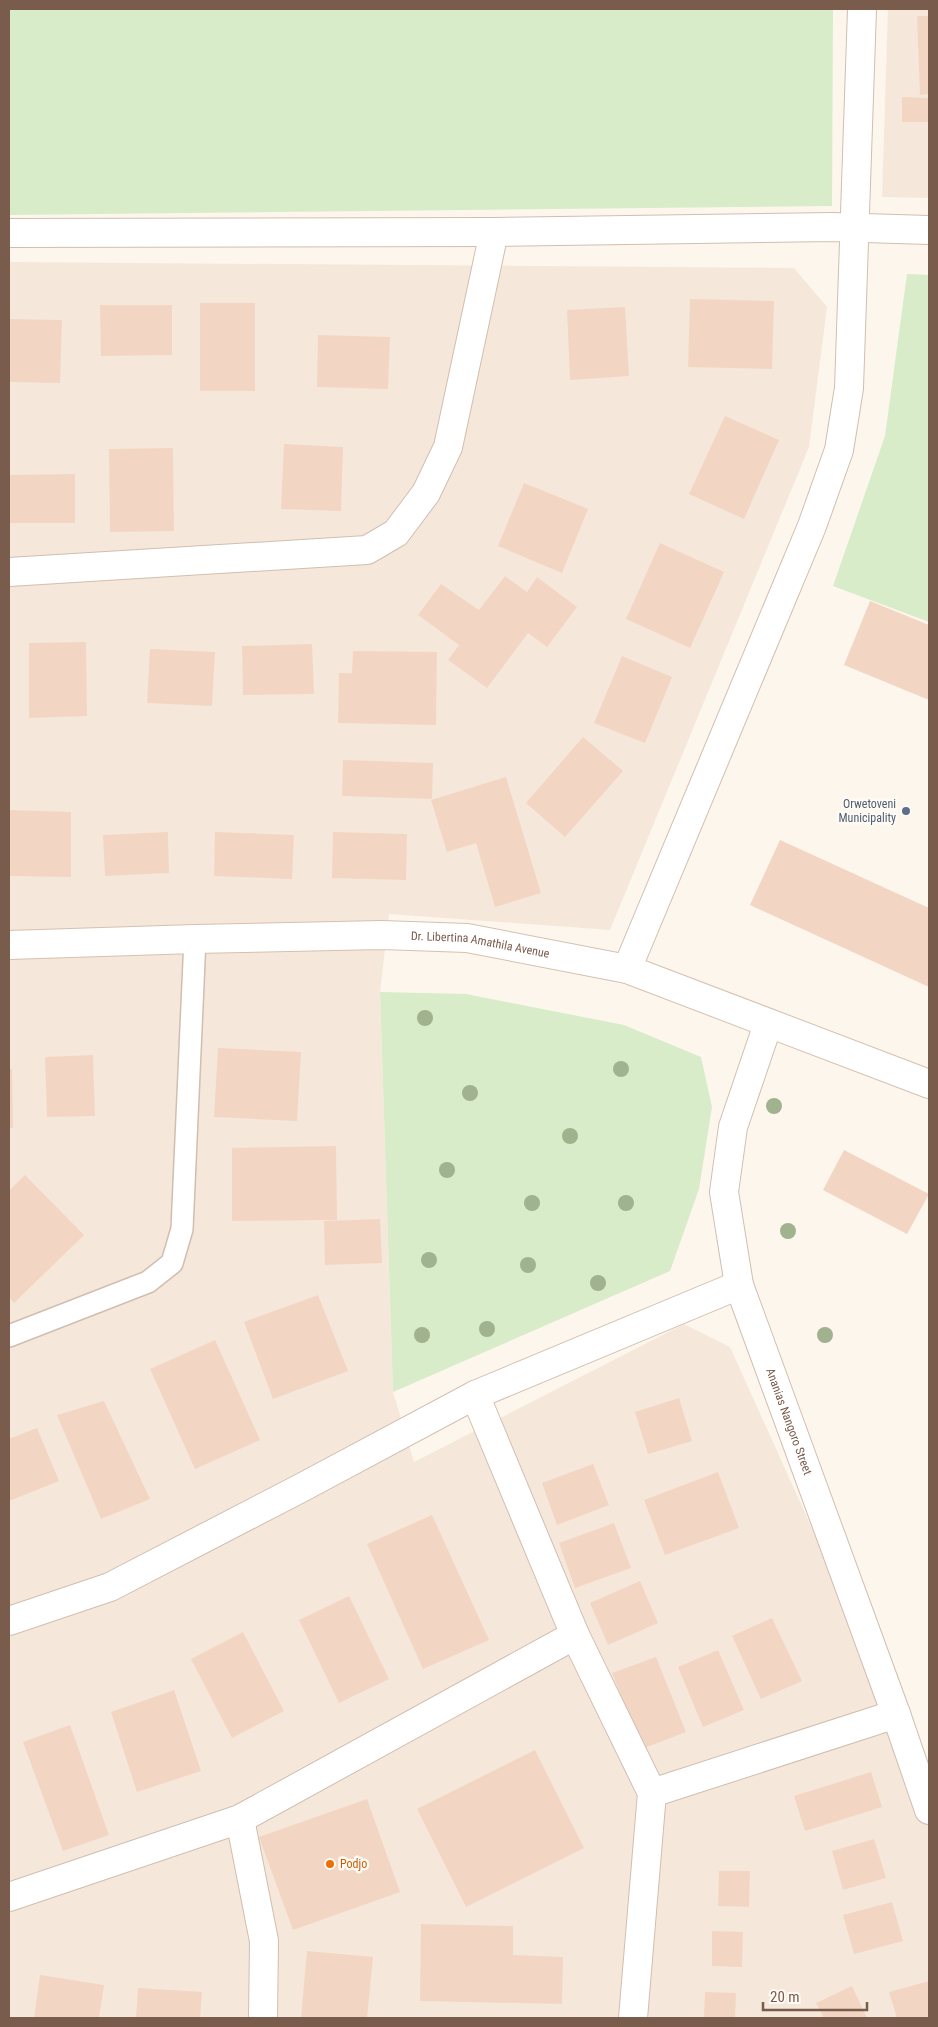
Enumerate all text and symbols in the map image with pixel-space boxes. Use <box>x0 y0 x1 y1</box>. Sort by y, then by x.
place label: Orwetoveni Municipality <box>839 797 896 825</box>
marker: Orwetoveni Municipality <box>900 805 912 817</box>
street label: Dr. Libertina Amathila Avenue <box>411 929 551 961</box>
street label: Ananias Nangoro Street <box>763 1366 815 1477</box>
place label: Podjo <box>340 1857 367 1871</box>
marker: Podjo <box>324 1858 336 1870</box>
scale bar <box>763 1980 867 2012</box>
text: 20 m <box>770 1988 800 2006</box>

